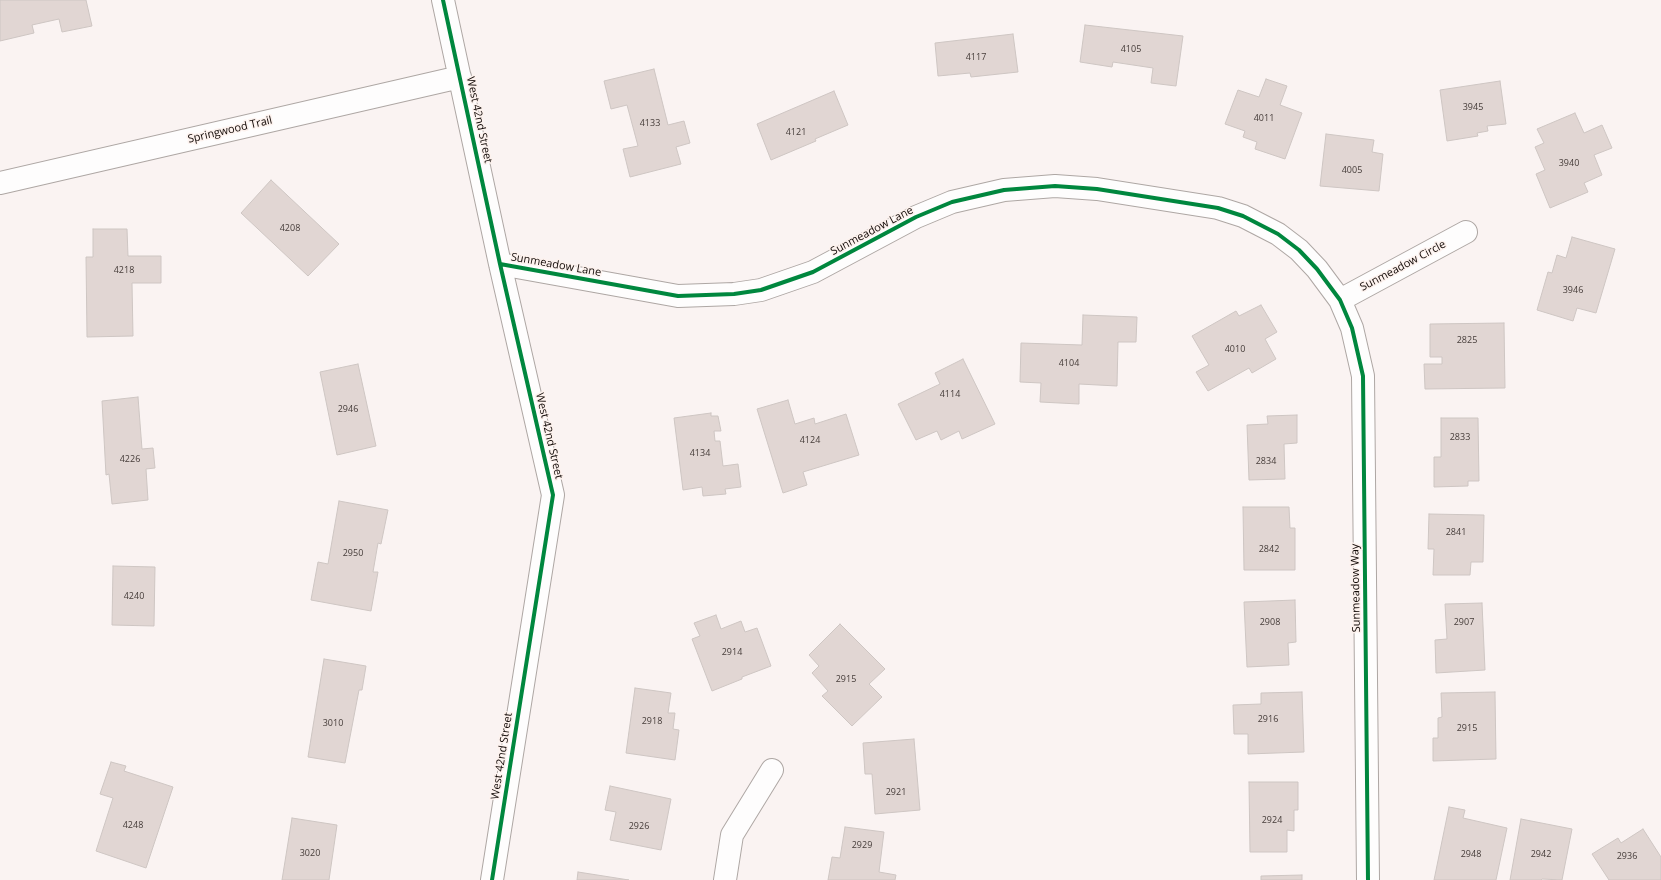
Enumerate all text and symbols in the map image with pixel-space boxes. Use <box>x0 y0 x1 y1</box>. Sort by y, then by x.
house number: 4105 <box>1121 44 1141 54</box>
house number: 4117 <box>966 52 986 62</box>
street label: West 42nd Street <box>463 76 495 164</box>
house number: 3945 <box>1463 102 1483 112</box>
house number: 4011 <box>1254 113 1274 123</box>
street label: Springwood Trail <box>186 114 274 146</box>
house number: 4133 <box>640 118 660 128</box>
house number: 4121 <box>786 127 806 137</box>
house number: 3940 <box>1559 158 1579 168</box>
house number: 4005 <box>1342 165 1362 175</box>
street label: Sunmeadow Lane <box>829 204 915 258</box>
house number: 4208 <box>280 223 300 233</box>
street label: Sunmeadow Circle <box>1358 238 1448 294</box>
street label: Sunmeadow Lane <box>510 251 602 279</box>
house number: 4218 <box>114 265 134 275</box>
house number: 3946 <box>1563 285 1583 295</box>
house number: 2825 <box>1457 335 1477 345</box>
house number: 4010 <box>1225 344 1245 354</box>
house number: 4104 <box>1059 358 1079 368</box>
house number: 4114 <box>940 389 960 399</box>
street label: West 42nd Street <box>533 392 565 480</box>
house number: 2946 <box>338 404 358 414</box>
house number: 2833 <box>1450 432 1470 442</box>
house number: 4124 <box>800 435 820 445</box>
house number: 4134 <box>690 448 710 458</box>
house number: 4226 <box>120 454 140 464</box>
house number: 2834 <box>1256 456 1276 466</box>
house number: 2841 <box>1446 527 1466 537</box>
house number: 2842 <box>1259 544 1279 554</box>
street label: Sunmeadow Way <box>1349 544 1363 632</box>
house number: 2950 <box>343 548 363 558</box>
house number: 4240 <box>124 591 144 601</box>
house number: 2908 <box>1260 617 1280 627</box>
house number: 2907 <box>1454 617 1474 627</box>
house number: 2914 <box>722 647 742 657</box>
house number: 2915 <box>836 674 856 684</box>
street label: West 42nd Street <box>489 712 515 800</box>
house number: 2916 <box>1258 714 1278 724</box>
house number: 2918 <box>642 716 662 726</box>
house number: 3010 <box>323 718 343 728</box>
house number: 2915 <box>1457 723 1477 733</box>
house number: 2921 <box>886 787 906 797</box>
house number: 2924 <box>1262 815 1282 825</box>
house number: 4248 <box>123 820 143 830</box>
house number: 2926 <box>629 821 649 831</box>
house number: 2929 <box>852 840 872 850</box>
house number: 3020 <box>300 848 320 858</box>
house number: 2948 <box>1461 849 1481 859</box>
house number: 2942 <box>1531 849 1551 859</box>
house number: 2936 <box>1617 851 1637 861</box>

